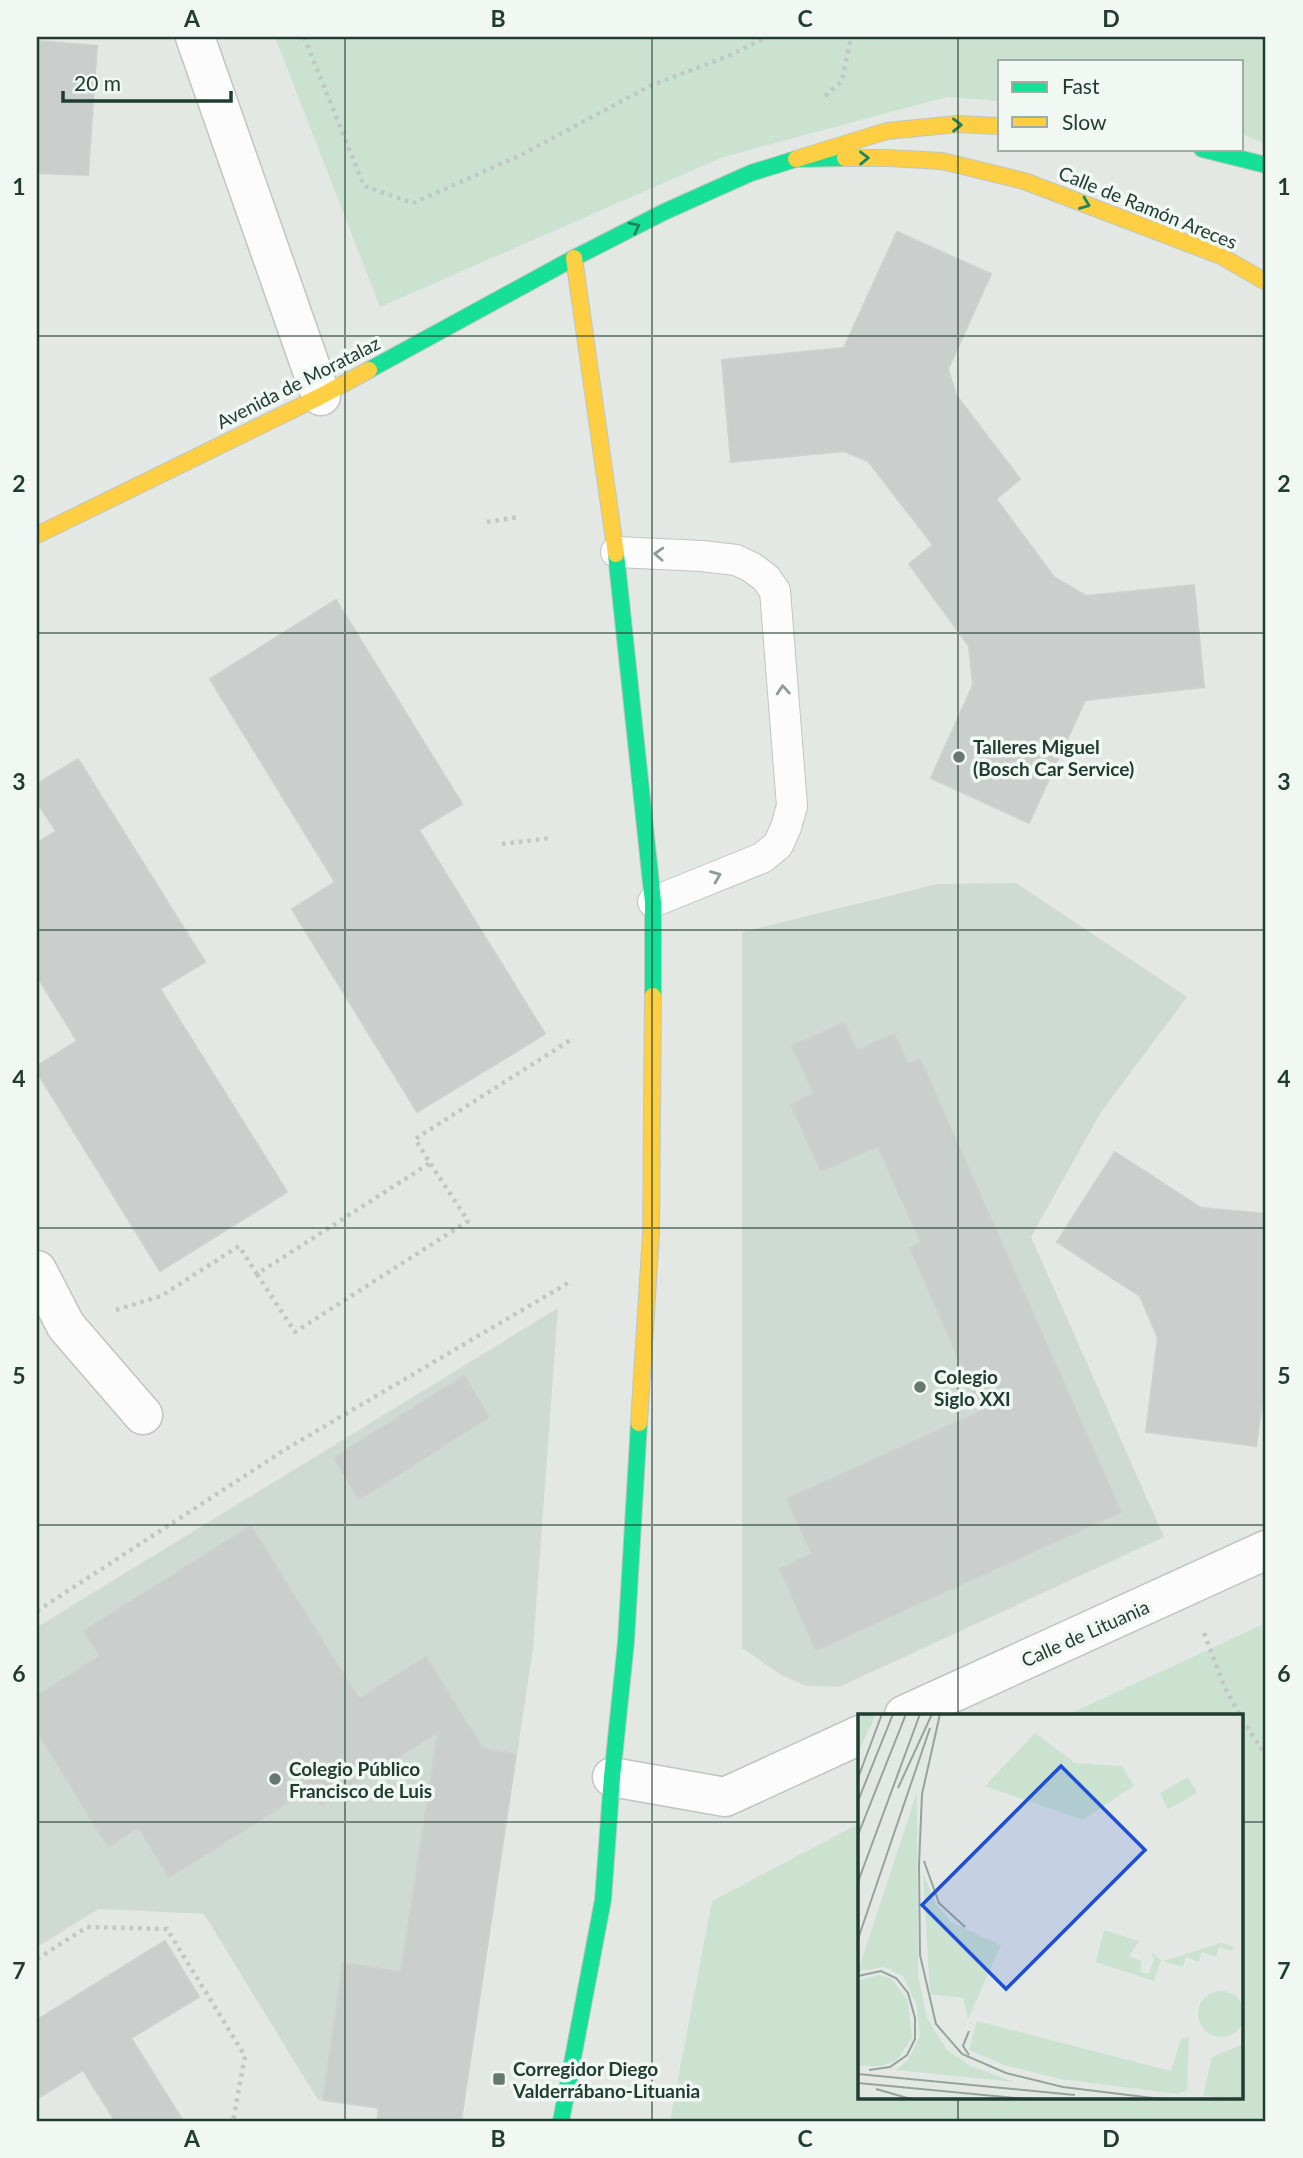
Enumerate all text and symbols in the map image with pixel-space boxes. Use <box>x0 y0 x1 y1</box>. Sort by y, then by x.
text: A <box>183 4 201 32</box>
text: B <box>490 4 506 32</box>
text: C <box>797 4 813 32</box>
text: D <box>1102 4 1120 32</box>
scale bar <box>63 60 231 104</box>
legend <box>998 60 1244 150</box>
text: 20 m <box>74 70 121 95</box>
text: Fast <box>1062 73 1100 98</box>
text: Slow <box>1062 109 1107 134</box>
one-way arrow <box>952 117 963 132</box>
one-way arrow <box>859 150 870 166</box>
street label: Calle de Ramón Areces <box>1055 161 1241 253</box>
text: 1 <box>12 172 26 200</box>
text: 1 <box>1277 172 1291 200</box>
one-way arrow <box>1078 196 1090 210</box>
one-way arrow <box>628 222 640 236</box>
street label: Avenida de Moratalaz <box>212 331 384 433</box>
text: 2 <box>12 469 26 497</box>
text: 2 <box>1277 469 1291 497</box>
one-way arrow <box>654 547 665 562</box>
one-way arrow <box>776 685 791 696</box>
place label: Talleres Miguel (Bosch Car Service) <box>973 735 1134 780</box>
marker: Talleres Miguel (Bosch Car Service) <box>951 749 967 765</box>
text: 3 <box>12 767 26 795</box>
text: 3 <box>1277 767 1291 795</box>
one-way arrow <box>709 871 721 885</box>
text: 4 <box>12 1064 26 1092</box>
text: 4 <box>1277 1064 1291 1092</box>
text: 5 <box>12 1361 26 1389</box>
text: 5 <box>1277 1361 1291 1389</box>
place label: Colegio Siglo XXI <box>934 1365 1011 1410</box>
marker: Colegio Siglo XXI <box>912 1379 928 1395</box>
street label: Calle de Lituania <box>1018 1595 1152 1671</box>
text: 6 <box>12 1659 26 1687</box>
text: 6 <box>1277 1659 1291 1687</box>
inset map <box>858 1714 1244 2098</box>
place label: Colegio Público Francisco de Luis <box>289 1757 432 1802</box>
marker: Colegio Público Francisco de Luis <box>267 1771 283 1787</box>
text: 7 <box>12 1956 26 1984</box>
text: 7 <box>1277 1956 1291 1984</box>
place label: Corregidor Diego Valderrábano-Lituania <box>512 2057 700 2102</box>
marker: Corregidor Diego Valderrábano-Lituania <box>491 2071 507 2087</box>
text: A <box>183 2124 201 2152</box>
text: B <box>490 2124 506 2152</box>
text: C <box>797 2124 813 2152</box>
text: D <box>1102 2124 1120 2152</box>

